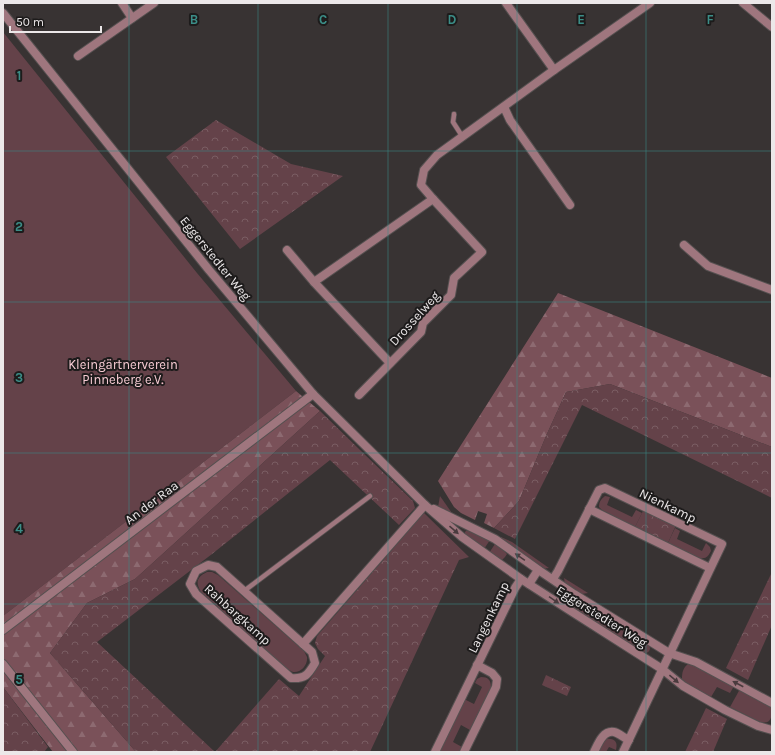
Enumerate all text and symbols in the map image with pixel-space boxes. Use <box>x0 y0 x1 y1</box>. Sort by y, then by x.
scale bar <box>10 8 101 34</box>
text: B <box>190 12 198 27</box>
text: C <box>319 12 327 27</box>
text: D <box>448 12 457 27</box>
text: E <box>577 12 585 27</box>
text: F <box>706 12 714 27</box>
text: 50 m <box>16 15 44 29</box>
text: 1 <box>17 68 21 83</box>
street label: Eggerstedter Weg <box>177 213 255 304</box>
text: 2 <box>15 219 23 234</box>
street label: Drosselweg <box>386 288 443 349</box>
park label: Kleingärtnerverein Pinneberg e.V. <box>68 357 178 387</box>
text: 3 <box>15 370 23 385</box>
street label: An der Raa <box>122 477 181 527</box>
street label: Nienkamp <box>637 485 699 526</box>
text: 4 <box>15 521 23 536</box>
one-way arrow <box>449 526 460 535</box>
one-way arrow <box>515 553 526 561</box>
street label: Langenkamp <box>465 579 512 655</box>
street label: Rahbargkamp <box>201 581 274 648</box>
street label: Eggerstedter Weg <box>554 582 650 651</box>
one-way arrow <box>548 596 559 604</box>
text: 5 <box>15 672 23 687</box>
one-way arrow <box>669 674 680 683</box>
one-way arrow <box>732 681 743 688</box>

